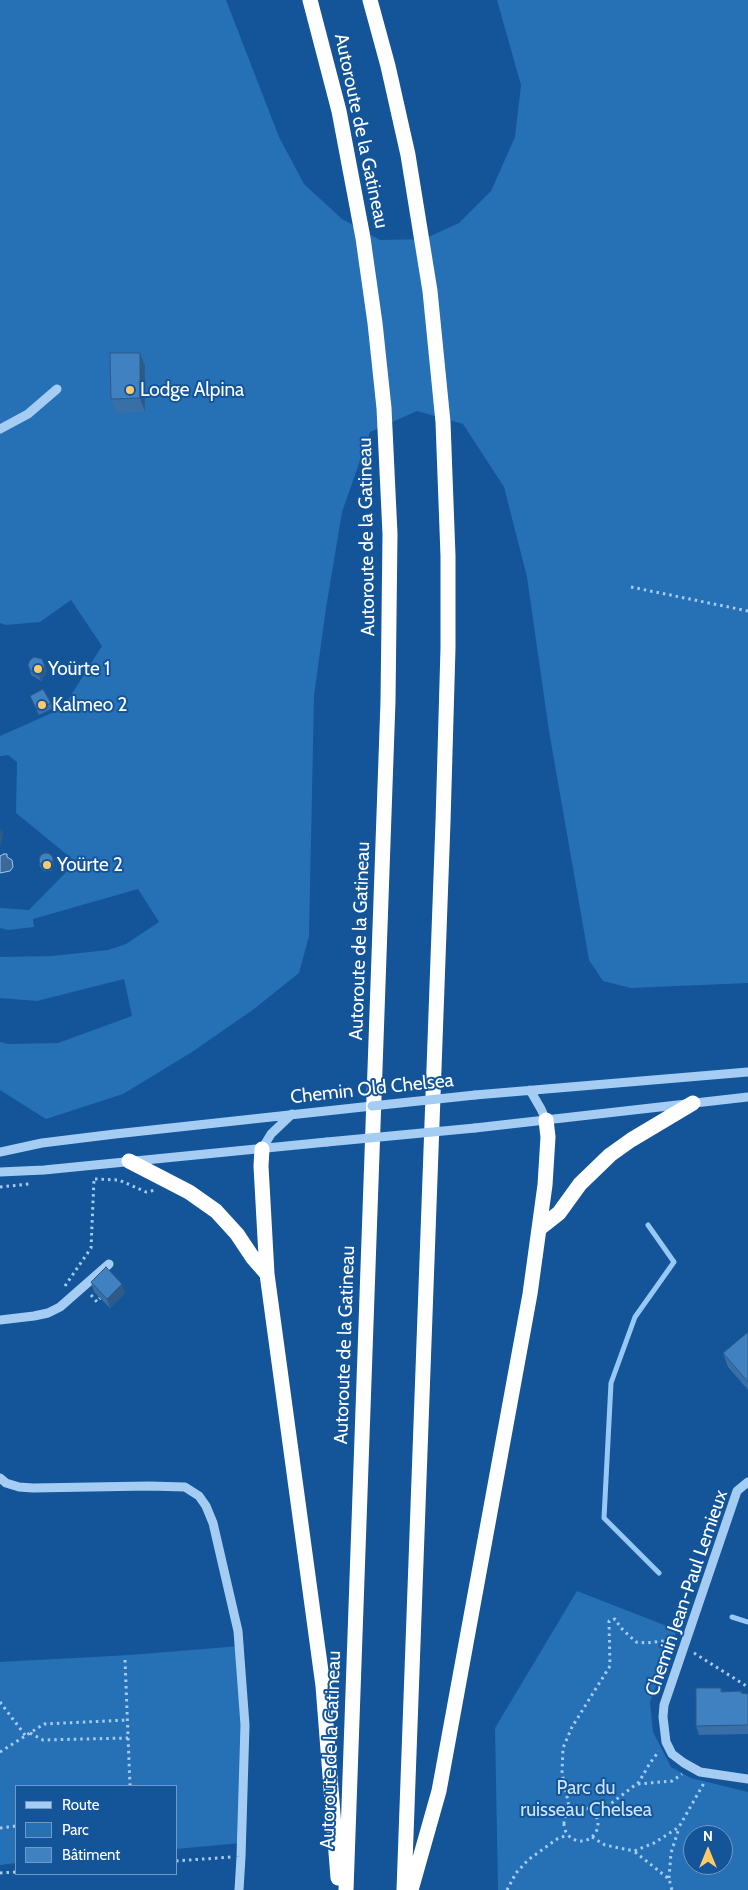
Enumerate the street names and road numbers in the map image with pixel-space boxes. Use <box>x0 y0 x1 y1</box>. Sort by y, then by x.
street label: Autoroute de la Gatineau <box>329 31 393 231</box>
street label: Autoroute de la Gatineau <box>354 437 380 637</box>
street label: Autoroute de la Gatineau <box>345 841 375 1041</box>
street label: Chemin Old Chelsea <box>289 1069 455 1109</box>
street label: Autoroute de la Gatineau <box>330 1245 360 1445</box>
street label: Chemin Jean-Paul Lemieux <box>641 1487 733 1699</box>
street label: Autoroute de la Gatineau <box>316 1650 346 1850</box>

